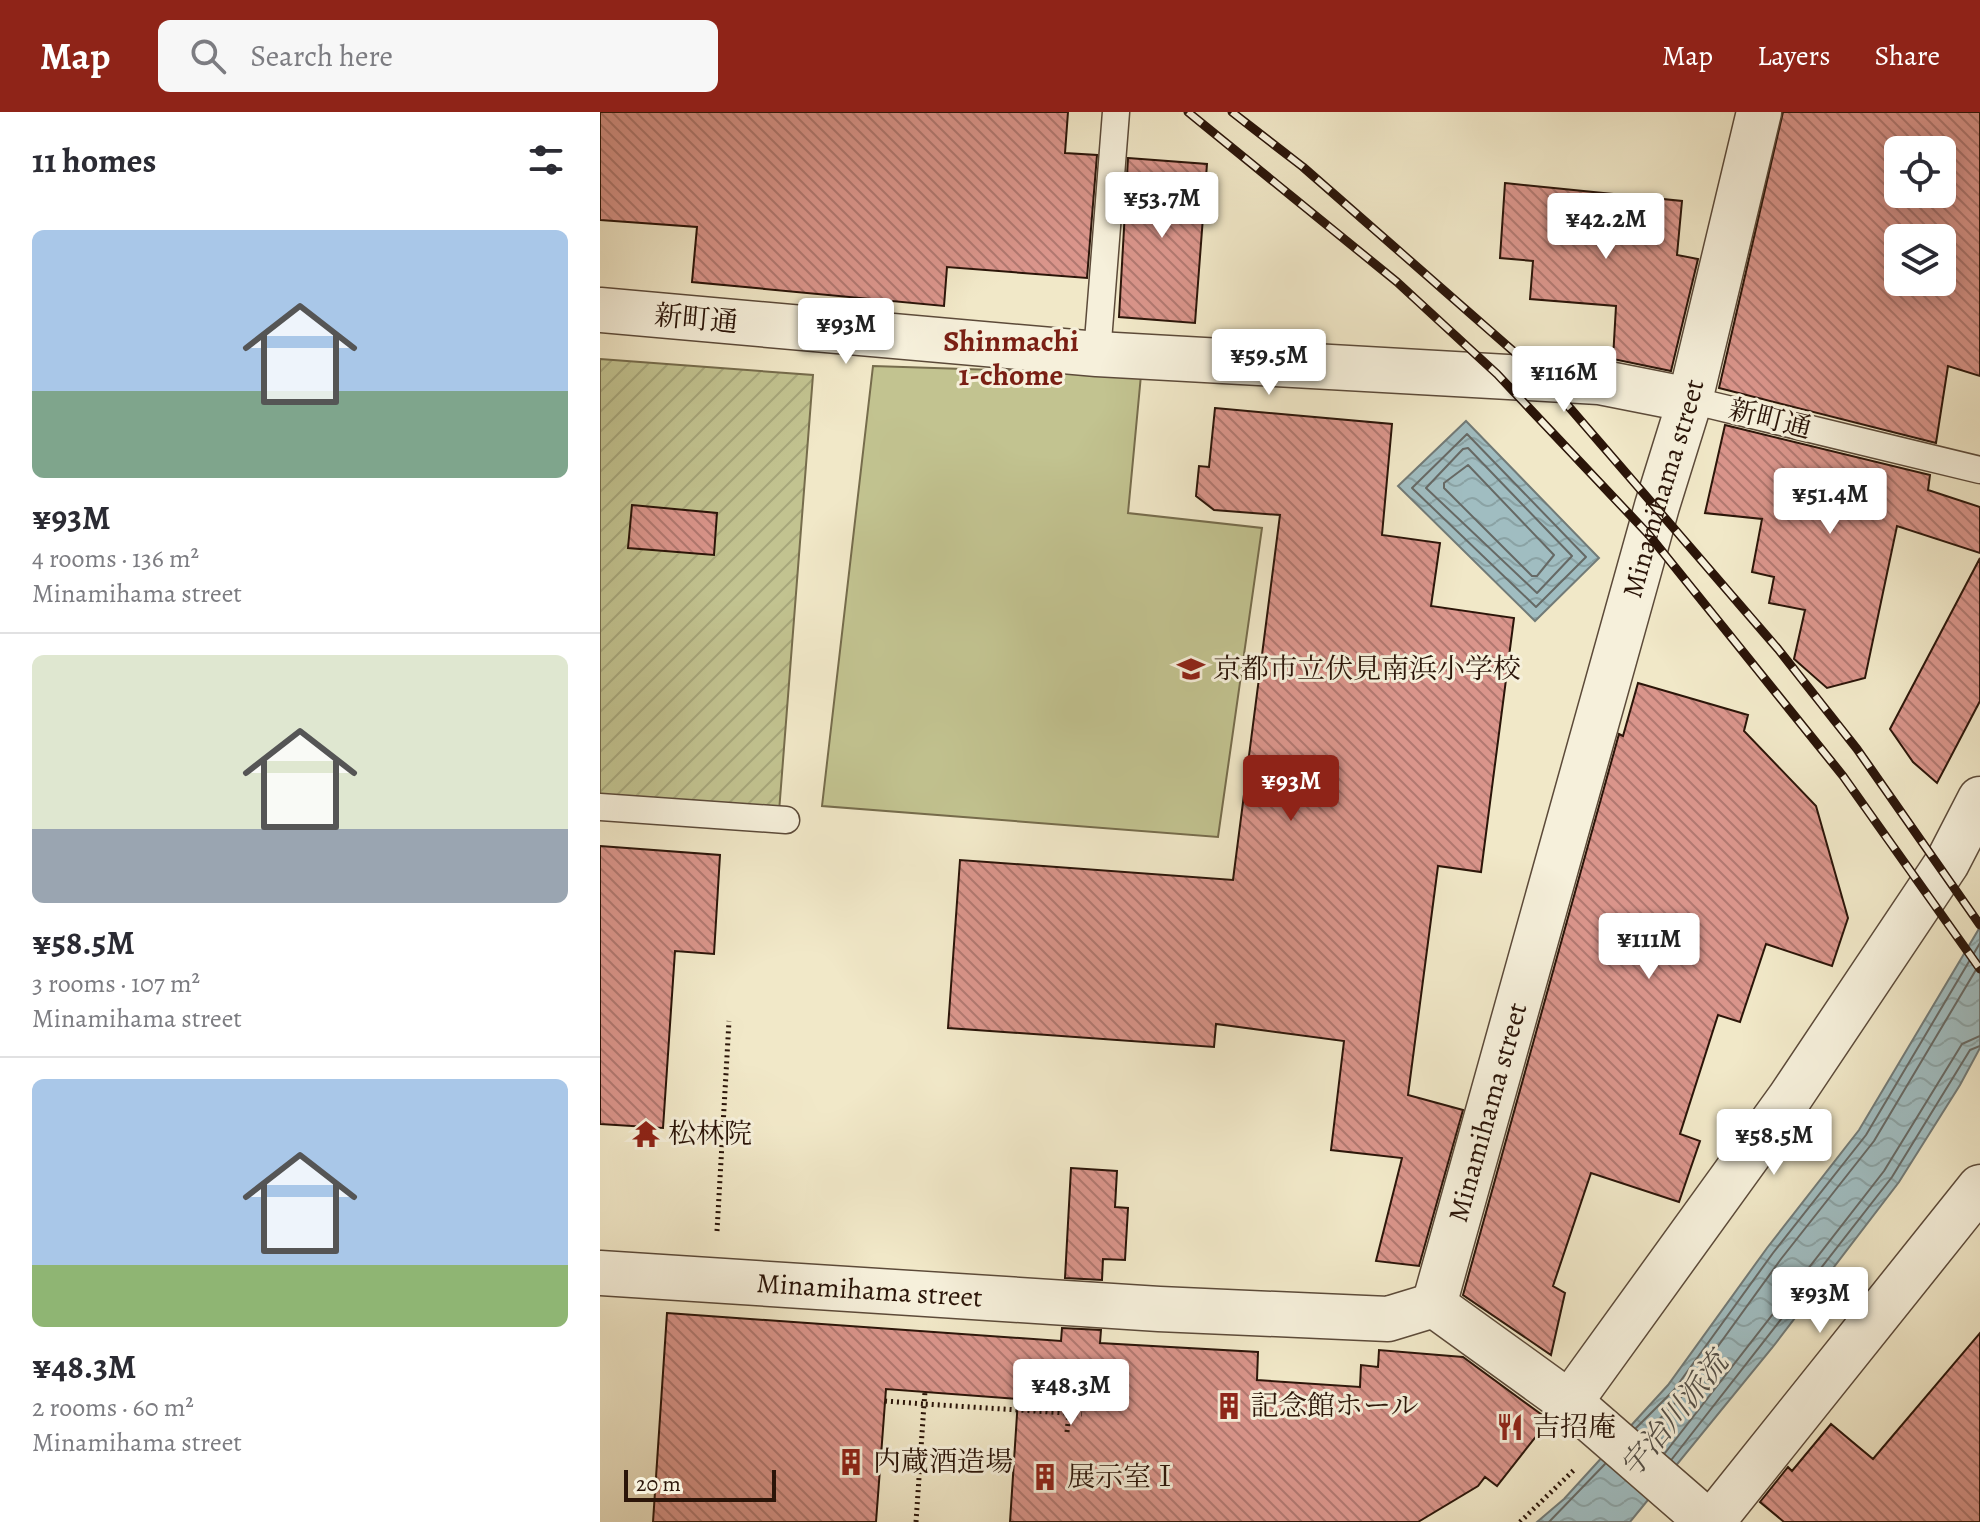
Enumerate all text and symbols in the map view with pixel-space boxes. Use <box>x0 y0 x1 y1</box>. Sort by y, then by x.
search box <box>158 20 718 92</box>
text: Map <box>40 30 110 82</box>
icon: search <box>186 34 230 78</box>
text: Search here <box>250 36 393 76</box>
text: Map <box>1662 37 1713 75</box>
text: Layers <box>1757 37 1830 75</box>
text: Share <box>1874 37 1940 75</box>
map controls <box>1884 136 1956 296</box>
button: locate <box>1884 136 1956 208</box>
text: 11 homes <box>32 137 156 184</box>
icon: filters <box>524 138 568 182</box>
pin: ¥53.7M <box>1097 172 1227 240</box>
text: ¥53.7M <box>1123 180 1201 215</box>
pin: ¥42.2M <box>1541 193 1671 261</box>
text: ¥42.2M <box>1565 201 1647 236</box>
button: layers <box>1884 224 1956 296</box>
icon: home <box>228 282 372 426</box>
street label: 新町通 <box>652 296 740 342</box>
pin: ¥93M <box>799 298 893 366</box>
text: ¥93M <box>816 306 876 341</box>
district label: Shinmachi 1-chome <box>943 321 1079 395</box>
pin: ¥59.5M <box>1204 329 1334 397</box>
text: ¥59.5M <box>1230 337 1308 372</box>
pin: ¥116M <box>1508 346 1620 414</box>
text: ¥116M <box>1530 354 1598 389</box>
street label: Minamihama street <box>1613 376 1713 602</box>
street label: 新町通 <box>1725 390 1815 448</box>
pin: ¥51.4M <box>1765 468 1895 536</box>
text: ¥51.4M <box>1792 476 1868 511</box>
text: ¥93M <box>32 494 110 541</box>
text: 4 rooms · 136 m² <box>32 541 199 576</box>
text: Minamihama street <box>32 576 242 611</box>
place label: 京都市立伏見南浜小学校 <box>1213 650 1521 688</box>
school or university icon: 京都市立伏見南浜小学校 <box>1176 654 1206 684</box>
icon: home <box>228 707 372 851</box>
pin: ¥93M <box>1244 755 1338 823</box>
text: ¥93M <box>1261 763 1321 798</box>
pin: ¥111M <box>1593 913 1705 981</box>
text: ¥58.5M <box>32 919 135 966</box>
text: ¥111M <box>1617 921 1681 956</box>
text: 3 rooms · 107 m² <box>32 966 200 1001</box>
street label: Minamihama street <box>1439 998 1536 1226</box>
text: Minamihama street <box>32 1001 242 1036</box>
pin: ¥58.5M <box>1709 1109 1839 1177</box>
place label: 松林院 <box>668 1115 752 1153</box>
text: ¥58.5M <box>1735 1117 1813 1152</box>
temple icon: 松林院 <box>631 1119 661 1149</box>
icon: home <box>228 1131 372 1275</box>
street label: Minamihama street <box>755 1264 984 1317</box>
pin: ¥93M <box>1773 1267 1867 1335</box>
text: ¥93M <box>1790 1275 1850 1310</box>
water label: 宇治川派流 <box>1611 1340 1740 1486</box>
text: ¥48.3M <box>32 1343 136 1390</box>
pin: ¥48.3M <box>1006 1359 1136 1427</box>
text: ¥48.3M <box>1031 1367 1111 1402</box>
place label: 記念館ホール <box>1251 1387 1418 1425</box>
text: 2 rooms · 60 m² <box>32 1390 194 1425</box>
building icon: 記念館ホール <box>1214 1391 1244 1421</box>
place label: 吉招庵 <box>1532 1408 1616 1446</box>
restaurant icon: 吉招庵 <box>1495 1412 1525 1442</box>
text: Minamihama street <box>32 1425 242 1460</box>
place label: 内蔵酒造場 <box>873 1443 1013 1481</box>
building icon: 内蔵酒造場 <box>836 1447 866 1477</box>
place label: 展示室Ⅰ <box>1067 1458 1179 1496</box>
building icon: 展示室Ⅰ <box>1030 1462 1060 1492</box>
scale bar <box>624 1466 776 1502</box>
text: 20 m <box>636 1469 681 1499</box>

